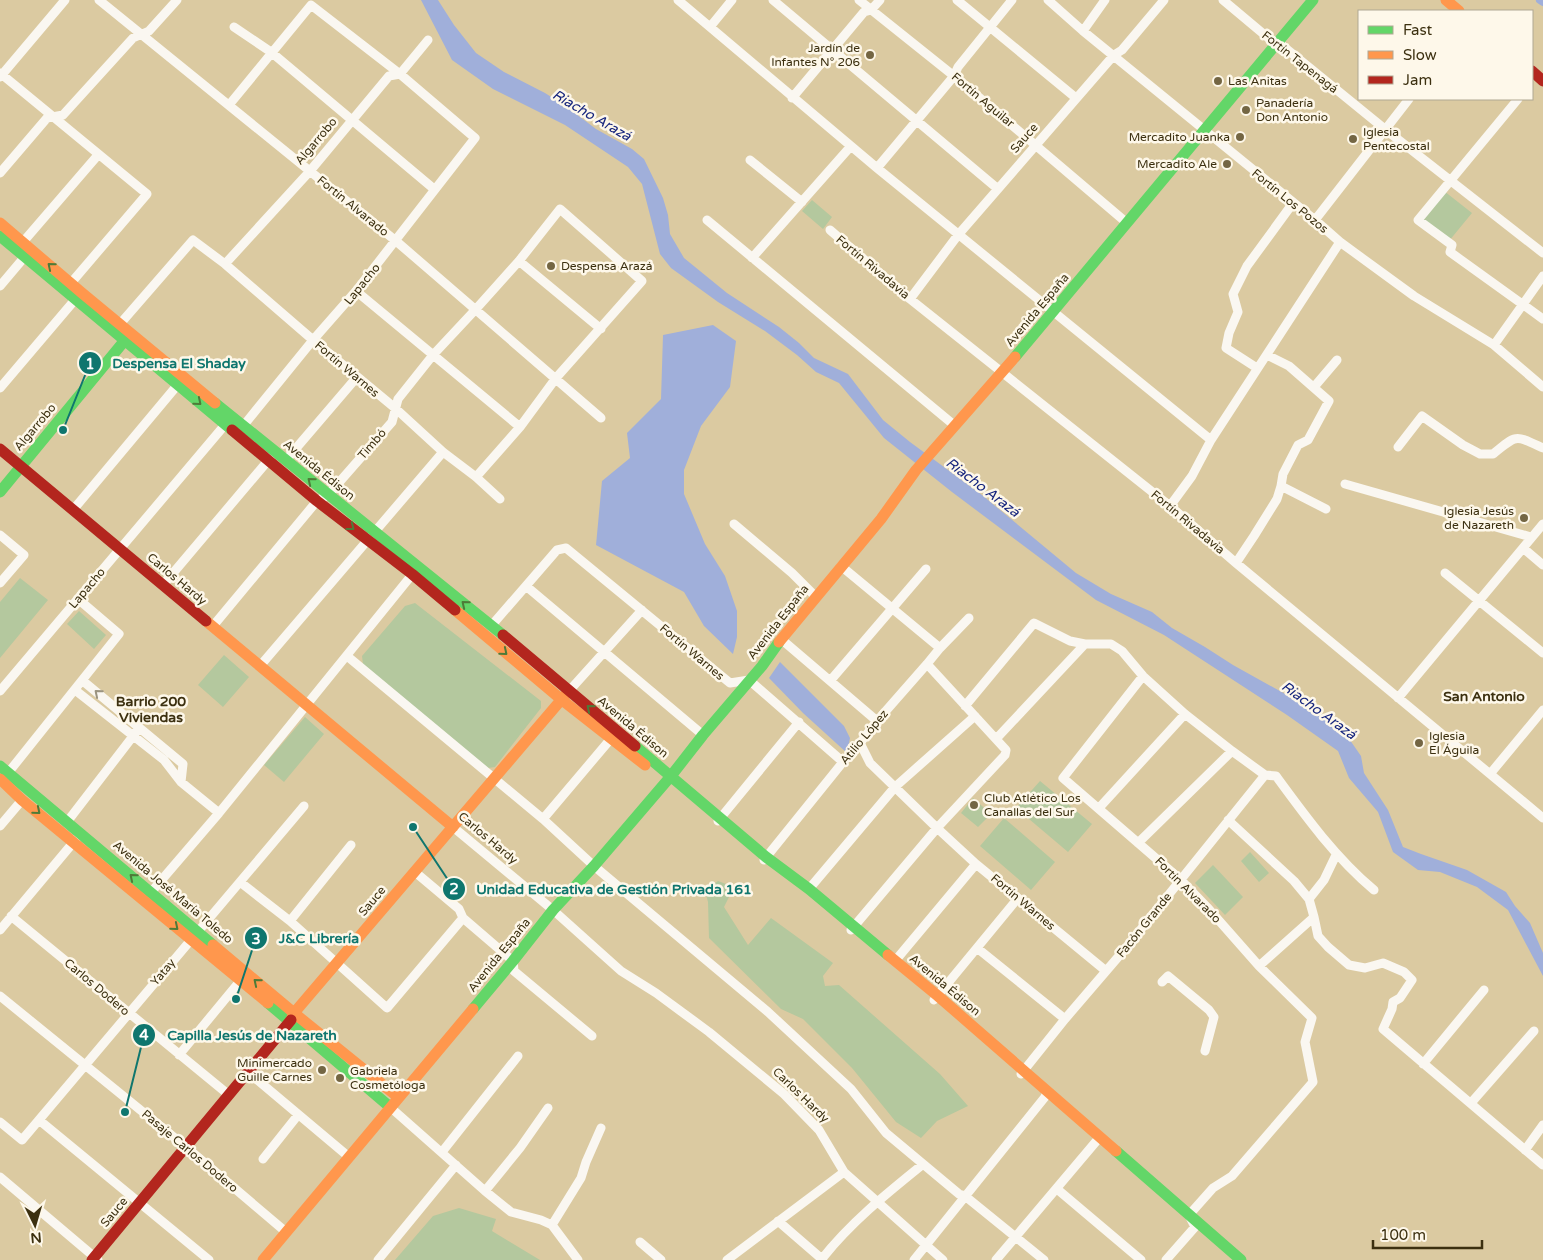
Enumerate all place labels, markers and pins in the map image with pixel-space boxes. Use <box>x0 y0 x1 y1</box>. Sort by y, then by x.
place label: Jardín de Infantes N° 206 <box>771 41 860 69</box>
marker: Jardín de Infantes N° 206 <box>864 49 876 61</box>
place label: Las Anitas <box>1228 74 1287 88</box>
marker: Las Anitas <box>1212 75 1224 87</box>
place label: Panadería Don Antonio <box>1256 96 1328 124</box>
marker: Panadería Don Antonio <box>1240 104 1252 116</box>
place label: Iglesia Pentecostal <box>1363 125 1430 153</box>
place label: Mercadito Juanka <box>1129 130 1230 144</box>
marker: Mercadito Juanka <box>1234 131 1246 143</box>
marker: Iglesia Pentecostal <box>1347 133 1359 145</box>
place label: Mercadito Ale <box>1137 157 1217 171</box>
marker: Mercadito Ale <box>1221 158 1233 170</box>
place label: Despensa Arazá <box>561 259 653 273</box>
marker: Despensa Arazá <box>545 260 557 272</box>
callout: Despensa El Shaday <box>77 349 256 378</box>
place label: Iglesia Jesús de Nazareth <box>1444 504 1514 532</box>
marker: Iglesia Jesús de Nazareth <box>1518 512 1530 524</box>
place label: Iglesia El Águila <box>1429 729 1479 757</box>
marker: Iglesia El Águila <box>1413 737 1425 749</box>
place label: Club Atlético Los Canallas del Sur <box>984 791 1081 819</box>
marker: Club Atlético Los Canallas del Sur <box>968 799 980 811</box>
callout: Unidad Educativa de Gestión Privada 161 <box>441 875 762 904</box>
callout: J&C Librería <box>244 924 369 953</box>
callout: Capilla Jesús de Nazareth <box>132 1020 347 1049</box>
place label: Minimercado Guille Carnes <box>237 1056 312 1084</box>
marker: Minimercado Guille Carnes <box>316 1064 328 1076</box>
place label: Gabriela Cosmetóloga <box>350 1064 425 1092</box>
marker: Gabriela Cosmetóloga <box>334 1072 346 1084</box>

